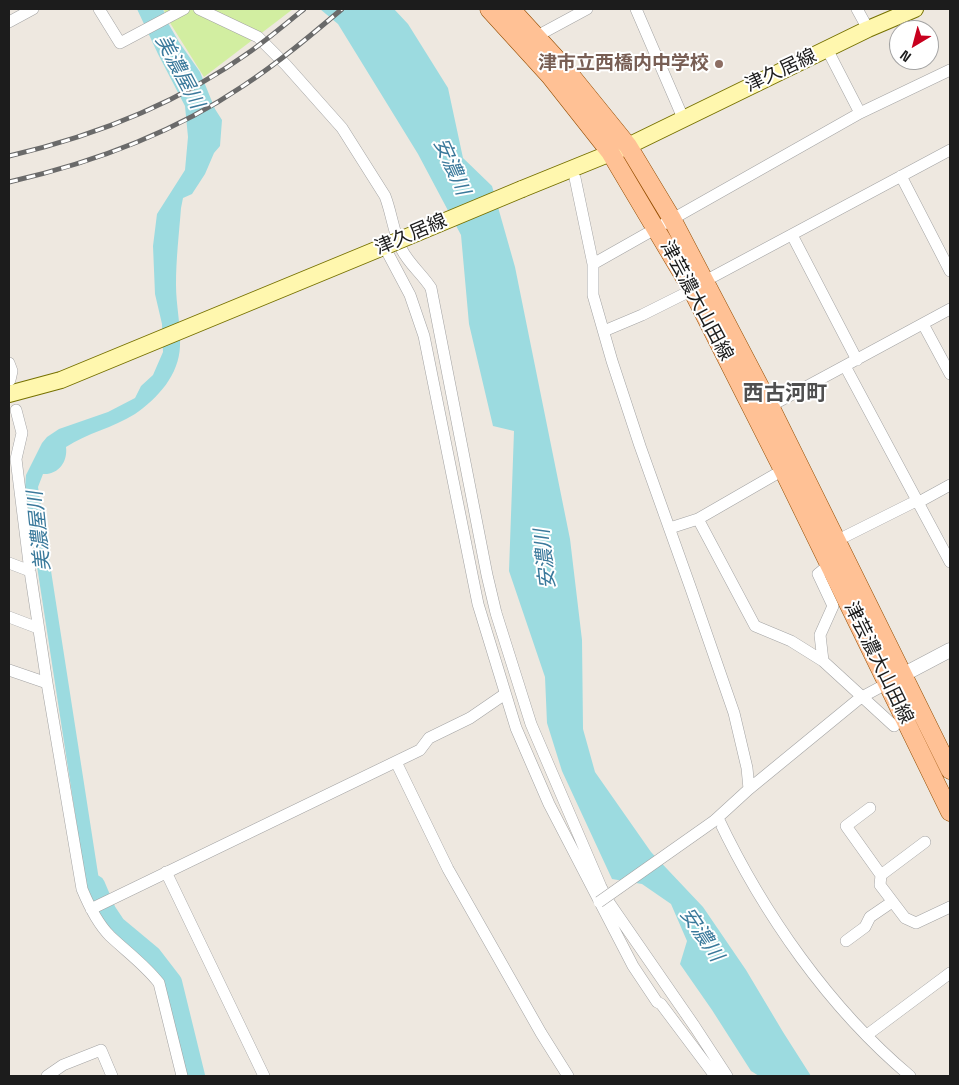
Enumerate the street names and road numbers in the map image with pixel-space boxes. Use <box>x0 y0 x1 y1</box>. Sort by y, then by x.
street label: 津久居線 <box>742 45 820 97</box>
street label: 津久居線 <box>372 210 450 260</box>
street label: 津芸濃大山田線 <box>655 237 737 365</box>
street label: 津芸濃大山田線 <box>839 598 917 728</box>

